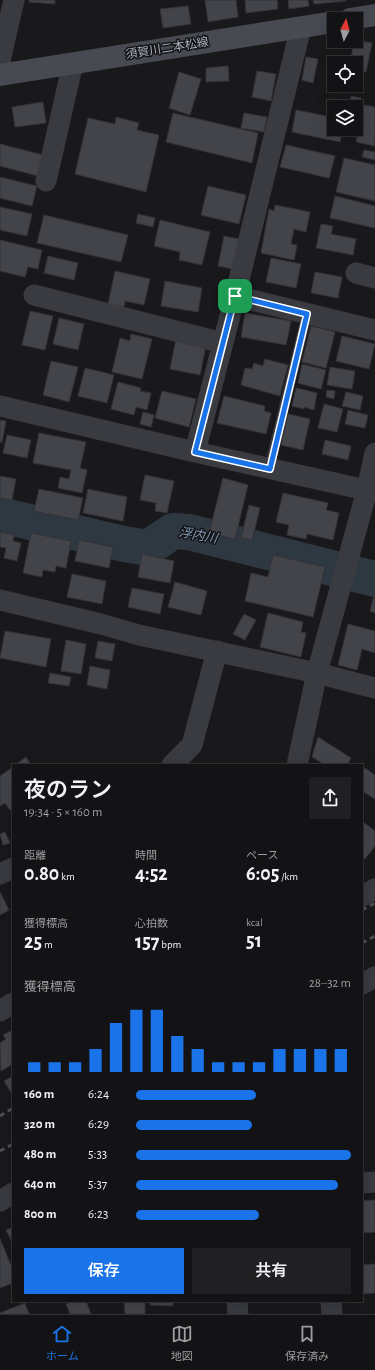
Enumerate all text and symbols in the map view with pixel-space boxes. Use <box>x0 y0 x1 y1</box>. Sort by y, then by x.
north arrow <box>327 12 363 48</box>
map controls <box>327 12 363 136</box>
street label: 須賀川二本松線 <box>124 35 209 60</box>
button: locate <box>327 56 363 92</box>
button: layers <box>327 100 363 136</box>
pin <box>218 279 252 313</box>
icon: arrive <box>224 285 246 307</box>
water label: 浮内川 <box>178 525 220 546</box>
button: share <box>309 777 351 819</box>
text: 夜のラン <box>24 779 112 801</box>
text: 19:34 · 5 × 160 m <box>24 806 102 819</box>
text: 距離 <box>24 850 46 861</box>
text: 時間 <box>135 850 157 861</box>
text: ペース <box>246 850 278 861</box>
text: 0.80 <box>24 864 59 884</box>
text: 4:52 <box>135 864 168 884</box>
text: 6:05 <box>246 864 279 884</box>
text: km <box>59 871 75 882</box>
text: /km <box>279 871 298 882</box>
text: kcal <box>246 917 263 928</box>
text: 獲得標高 <box>24 918 68 929</box>
text: 心拍数 <box>135 918 168 929</box>
text: 51 <box>246 931 262 951</box>
text: 25 <box>24 932 42 952</box>
text: 157 <box>135 932 159 952</box>
text: m <box>42 939 53 950</box>
text: bpm <box>159 939 181 950</box>
text: 28–32 m <box>309 977 351 990</box>
text: 獲得標高 <box>24 981 76 994</box>
text: 160 m <box>24 1088 54 1101</box>
text: 6:24 <box>88 1088 109 1101</box>
text: 320 m <box>24 1118 55 1131</box>
text: 6:29 <box>88 1118 109 1131</box>
text: 480 m <box>24 1148 56 1161</box>
text: 5:33 <box>88 1148 107 1161</box>
text: 640 m <box>24 1178 56 1191</box>
text: 5:37 <box>88 1178 107 1191</box>
text: 800 m <box>24 1208 56 1221</box>
text: 6:23 <box>88 1208 108 1221</box>
button: 保存 <box>24 1248 184 1294</box>
button: 共有 <box>192 1248 351 1294</box>
tab: ホーム <box>46 1323 79 1363</box>
tab: 地図 <box>171 1323 193 1363</box>
tab: 保存済み <box>285 1323 329 1363</box>

